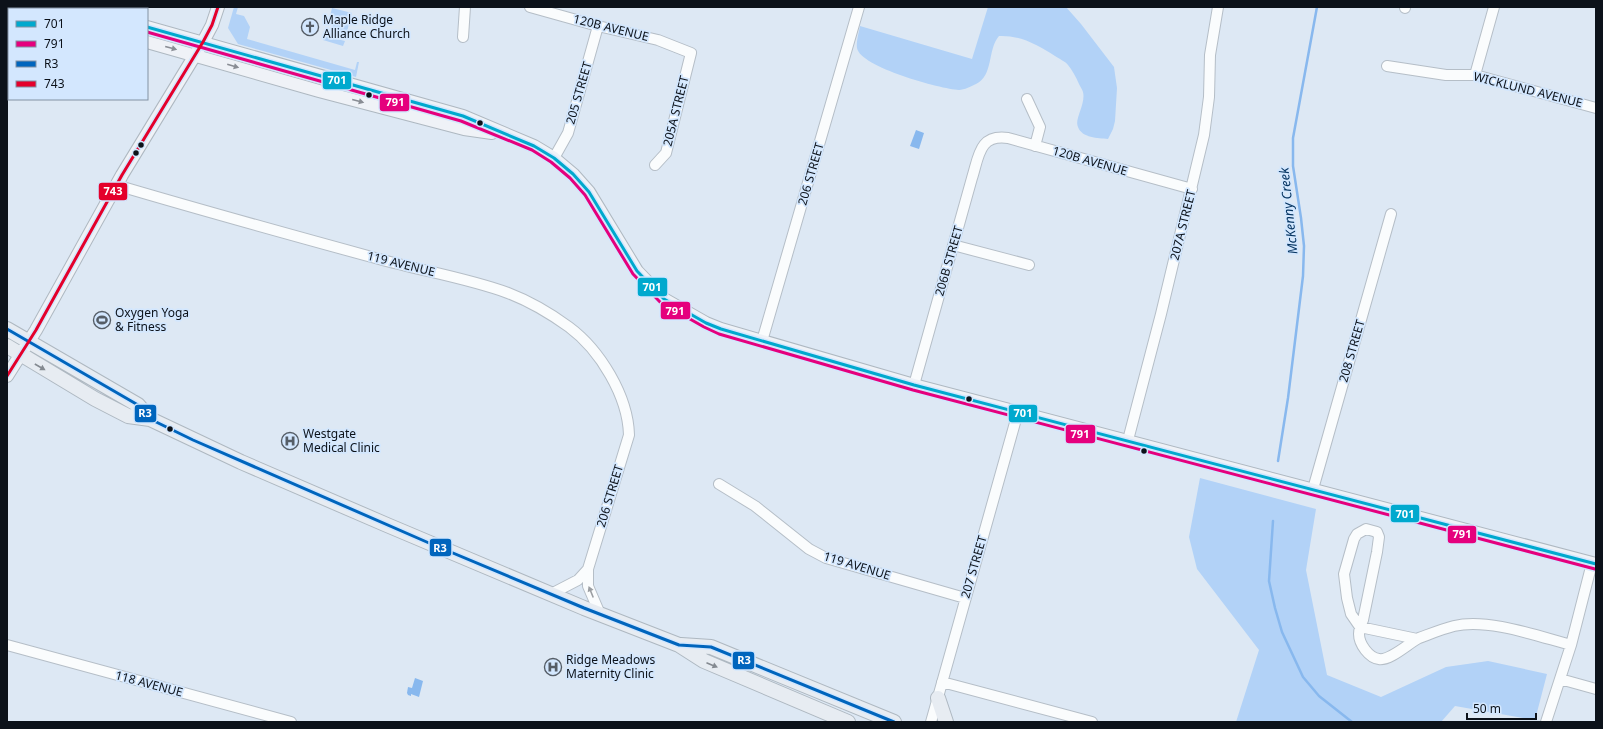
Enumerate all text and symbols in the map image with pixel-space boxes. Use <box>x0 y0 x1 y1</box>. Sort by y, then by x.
legend <box>8 8 148 100</box>
street label: 120B AVENUE <box>572 10 651 45</box>
place label: Maple Ridge Alliance Church <box>323 11 410 42</box>
text: 701 <box>44 15 65 32</box>
church icon: Maple Ridge Alliance Church <box>300 17 320 37</box>
text: 791 <box>44 35 65 52</box>
one-way arrow <box>166 45 178 51</box>
text: R3 <box>44 55 58 72</box>
street label: 205 STREET <box>561 59 596 126</box>
one-way arrow <box>227 63 239 69</box>
street label: WICKLUND AVENUE <box>1472 68 1584 111</box>
line badge: 701 <box>322 71 352 90</box>
text: 701 <box>328 72 346 87</box>
street label: 205A STREET <box>659 74 693 148</box>
text: 743 <box>44 75 65 92</box>
unlabelled marker <box>364 90 374 100</box>
line badge: 791 <box>379 93 410 112</box>
text: 791 <box>386 94 404 109</box>
one-way arrow <box>352 98 364 104</box>
unlabelled marker <box>475 118 485 128</box>
unlabelled marker <box>136 140 146 150</box>
street label: 206 STREET <box>793 140 828 207</box>
street label: 120B AVENUE <box>1051 142 1130 179</box>
unlabelled marker <box>131 148 141 158</box>
water label: McKenny Creek <box>1274 166 1302 255</box>
line badge: 743 <box>98 182 128 201</box>
text: 743 <box>104 183 122 198</box>
street label: 207A STREET <box>1166 188 1200 262</box>
street label: 206B STREET <box>930 223 967 298</box>
street label: 119 AVENUE <box>365 247 437 280</box>
line badge: 701 <box>637 277 668 297</box>
text: 701 <box>643 279 661 294</box>
line badge: 791 <box>660 301 691 320</box>
text: 791 <box>666 303 684 318</box>
place label: Oxygen Yoga & Fitness <box>115 304 189 335</box>
sports icon: Oxygen Yoga & Fitness <box>92 310 112 330</box>
street label: 208 STREET <box>1334 317 1369 384</box>
one-way arrow <box>35 363 45 371</box>
unlabelled marker <box>964 394 974 404</box>
line badge: R3 <box>134 404 157 423</box>
line badge: 701 <box>1008 404 1038 423</box>
text: R3 <box>138 405 152 420</box>
text: 701 <box>1014 405 1032 420</box>
unlabelled marker <box>165 424 175 434</box>
line badge: 791 <box>1065 424 1096 444</box>
place label: Westgate Medical Clinic <box>303 425 380 456</box>
text: 791 <box>1071 426 1089 441</box>
hospital icon: Westgate Medical Clinic <box>280 431 300 451</box>
unlabelled marker <box>1139 446 1149 456</box>
street label: 206 STREET <box>592 462 627 529</box>
line badge: 701 <box>1390 504 1420 523</box>
text: 701 <box>1396 506 1414 521</box>
line badge: 791 <box>1447 525 1477 544</box>
text: 791 <box>1453 526 1471 541</box>
street label: 207 STREET <box>956 533 991 600</box>
line badge: R3 <box>429 538 452 557</box>
text: R3 <box>433 540 447 555</box>
street label: 119 AVENUE <box>822 547 893 584</box>
one-way arrow <box>588 587 594 598</box>
place label: Ridge Meadows Maternity Clinic <box>566 651 655 682</box>
line badge: R3 <box>732 651 755 670</box>
text: R3 <box>737 652 751 667</box>
hospital icon: Ridge Meadows Maternity Clinic <box>543 657 563 677</box>
one-way arrow <box>707 662 719 668</box>
street label: 118 AVENUE <box>113 666 185 701</box>
scale bar <box>1467 695 1536 721</box>
text: 50 m <box>1473 700 1501 717</box>

